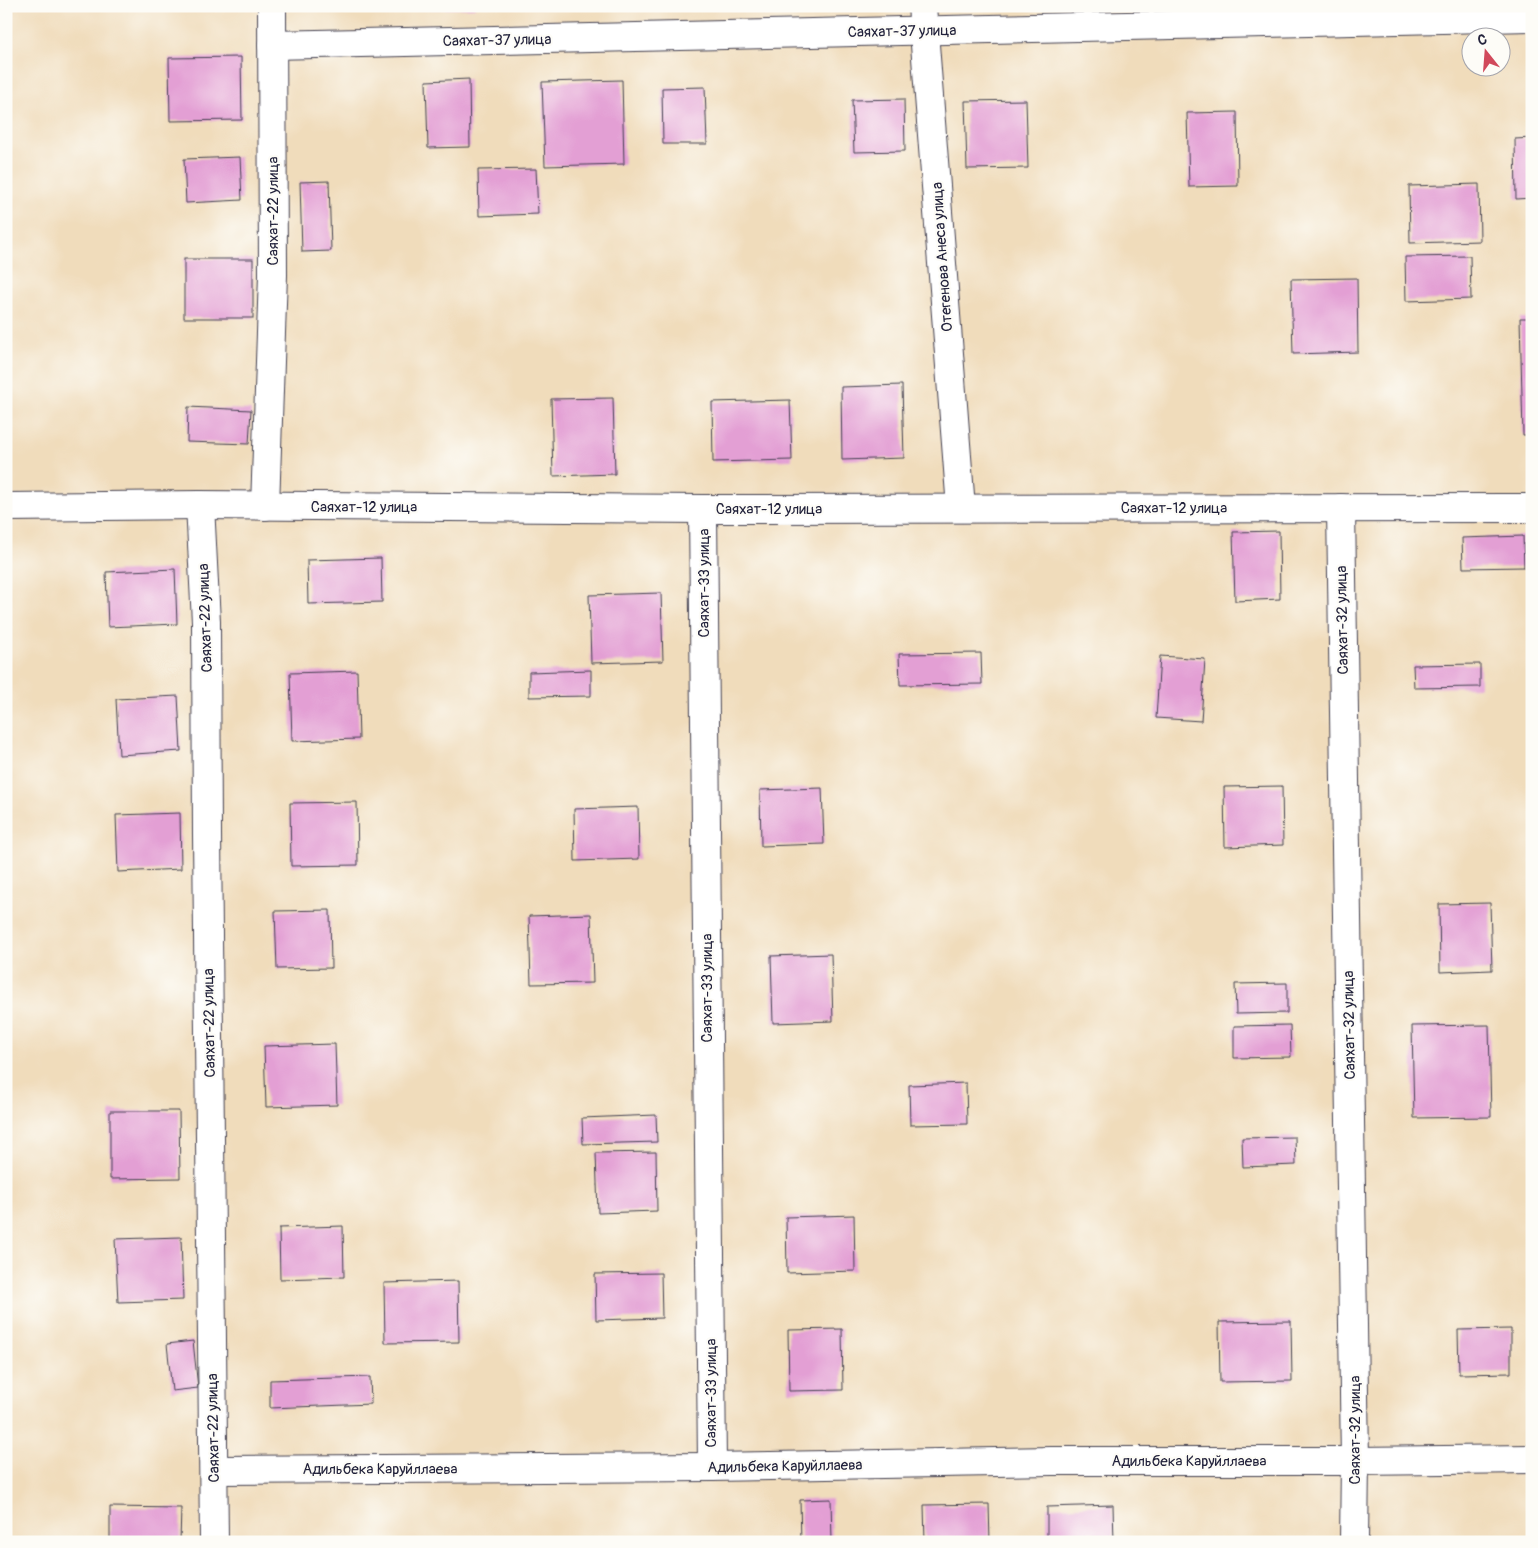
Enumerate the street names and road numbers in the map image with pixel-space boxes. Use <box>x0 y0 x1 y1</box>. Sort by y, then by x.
street label: Саяхат-37 улица <box>848 21 956 42</box>
street label: Саяхат-37 улица <box>443 30 551 51</box>
street label: Саяхат-22 улица <box>264 156 283 266</box>
street label: Отегенова Анеса улица <box>928 182 957 332</box>
street label: Саяхат-12 улица <box>311 498 417 517</box>
street label: Саяхат-12 улица <box>1121 499 1227 518</box>
street label: Саяхат-12 улица <box>716 500 822 519</box>
street label: Саяхат-33 улица <box>695 528 714 638</box>
street label: Саяхат-22 улица <box>194 563 217 673</box>
street label: Саяхат-32 улица <box>1332 565 1353 675</box>
street label: Саяхат-33 улица <box>698 933 717 1043</box>
street label: Саяхат-22 улица <box>199 968 220 1078</box>
street label: Саяхат-32 улица <box>1339 970 1360 1080</box>
street label: Саяхат-33 улица <box>702 1338 721 1448</box>
street label: Саяхат-22 улица <box>203 1373 224 1483</box>
street label: Саяхат-32 улица <box>1346 1375 1365 1485</box>
street label: Адильбека Каруйллаева <box>1112 1452 1267 1471</box>
street label: Адильбека Каруйллаева <box>707 1456 863 1477</box>
street label: Адильбека Каруйллаева <box>303 1460 458 1479</box>

